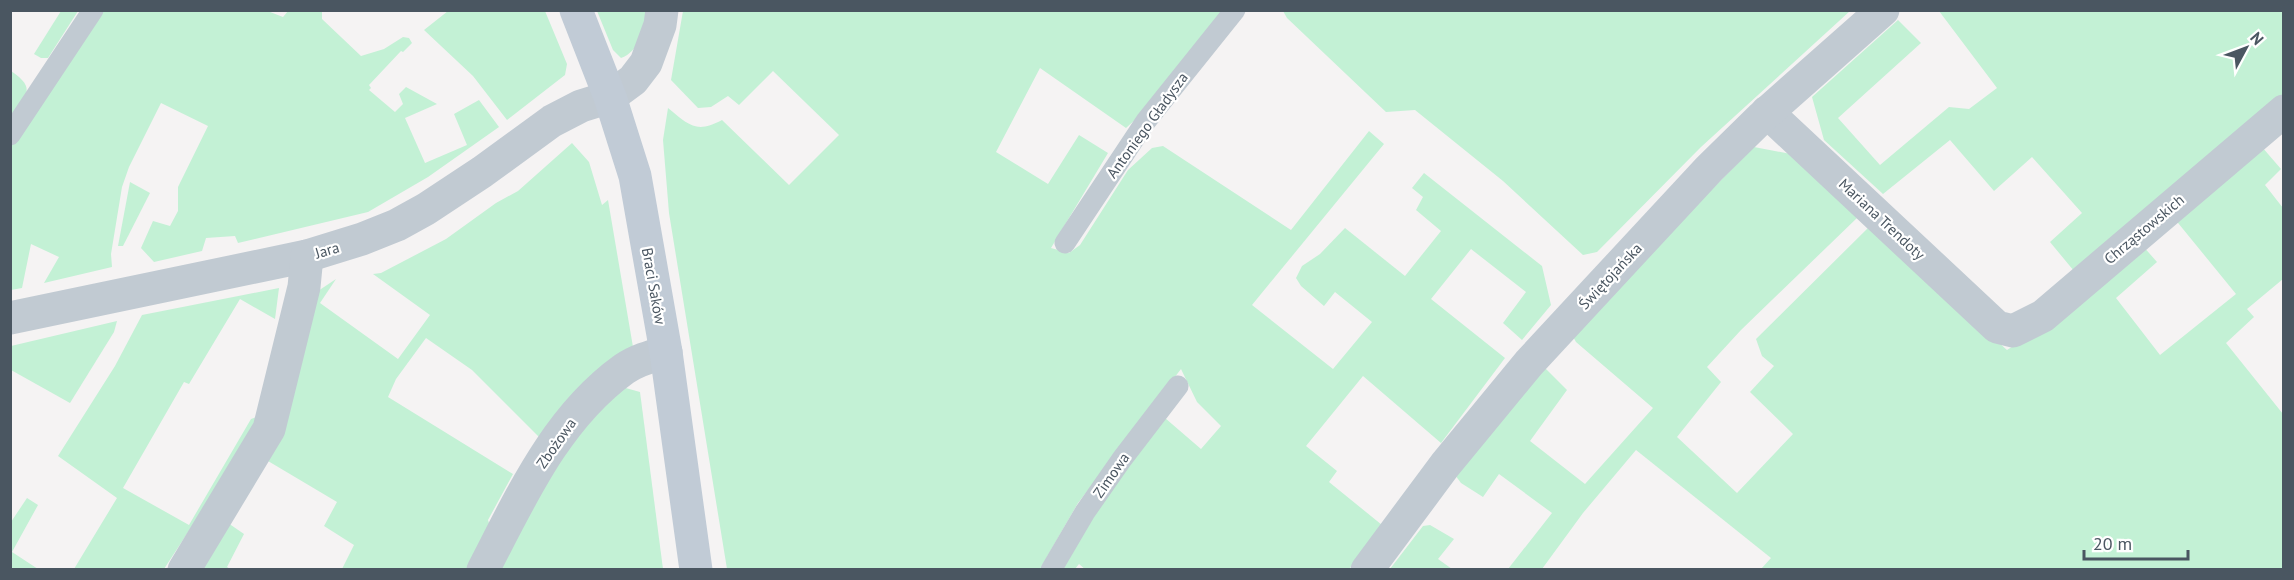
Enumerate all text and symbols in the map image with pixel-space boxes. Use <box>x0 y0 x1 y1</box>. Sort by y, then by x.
north arrow <box>2216 18 2276 78</box>
text: N <box>2246 28 2268 49</box>
street label: Antoniego Gładysza <box>1102 68 1192 182</box>
street label: Mariana Trendoty <box>1835 174 1929 264</box>
street label: Chrząstowskich <box>2100 190 2188 268</box>
street label: Jara <box>312 237 341 263</box>
street label: Świętojańska <box>1574 239 1646 313</box>
street label: Braci Saków <box>638 246 670 326</box>
street label: Zbożowa <box>532 414 580 472</box>
street label: Zimowa <box>1089 449 1133 501</box>
scale bar <box>2084 523 2188 561</box>
text: 20 m <box>2093 532 2132 555</box>

